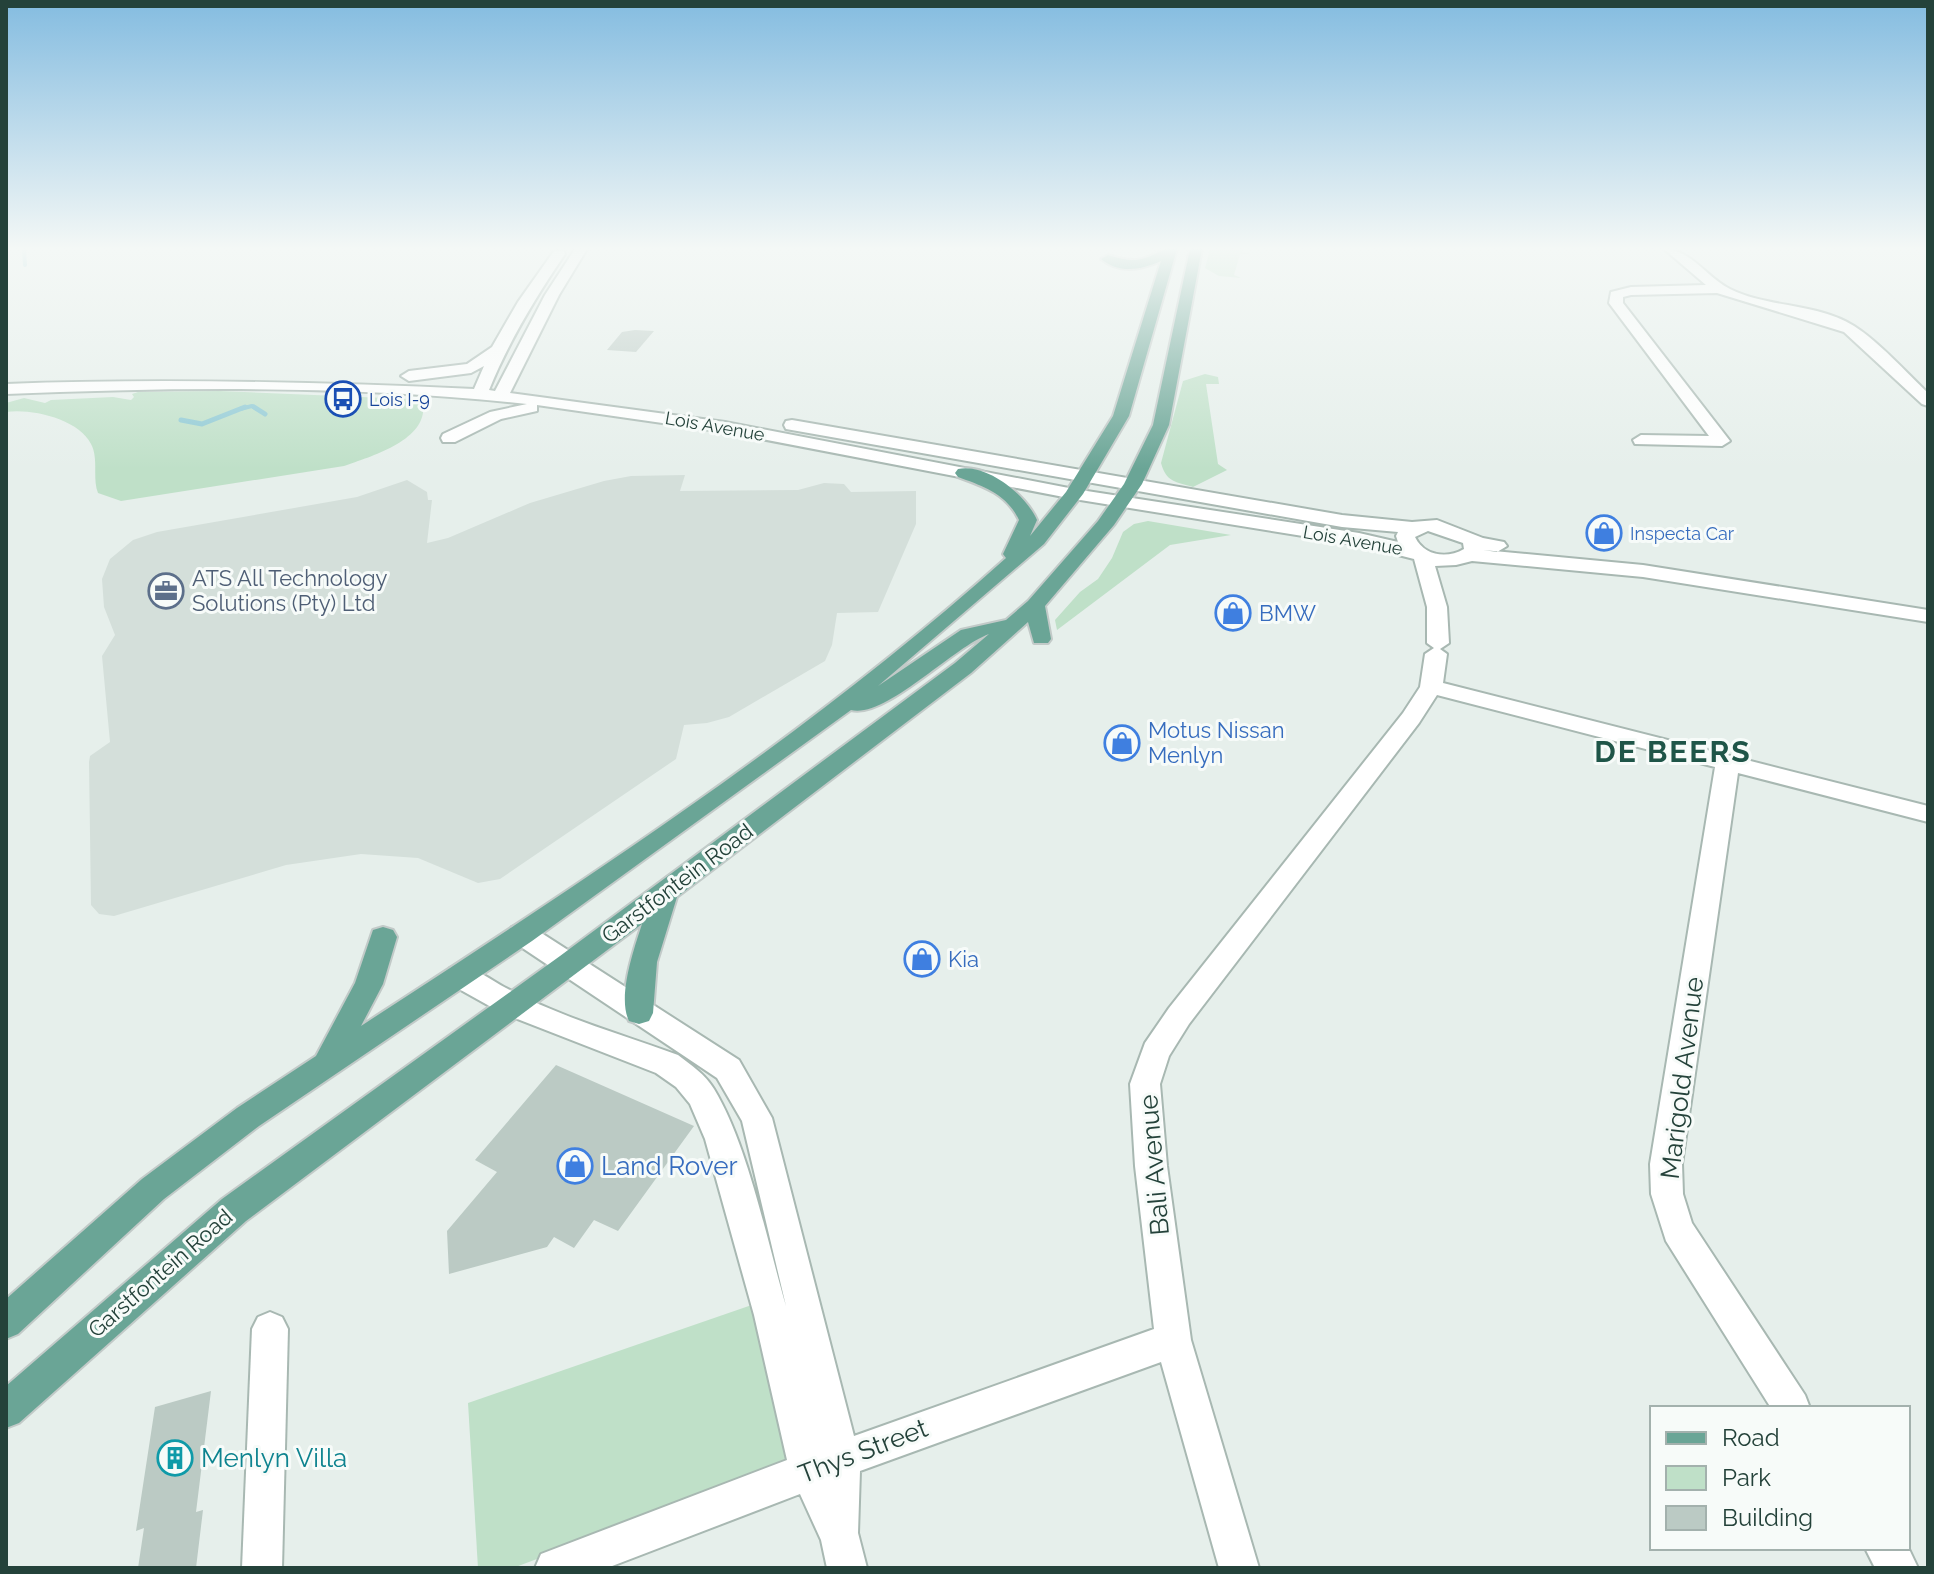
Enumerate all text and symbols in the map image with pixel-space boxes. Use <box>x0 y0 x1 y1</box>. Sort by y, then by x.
bus stop icon: Lois I-9 <box>324 380 362 418</box>
place label: Lois I-9 <box>369 389 430 410</box>
street label: Lois Avenue <box>664 407 767 445</box>
shop icon: Inspecta Car <box>1585 514 1623 552</box>
street label: Lois Avenue <box>1302 521 1405 559</box>
place label: Inspecta Car <box>1630 523 1735 544</box>
place label: ATS All Technology Solutions (Pty) Ltd <box>192 565 388 616</box>
office icon: ATS All Technology Solutions (Pty) Ltd <box>147 572 185 610</box>
shop icon: BMW <box>1214 594 1252 632</box>
place label: BMW <box>1259 600 1316 626</box>
place label: Motus Nissan Menlyn <box>1148 717 1285 768</box>
shop icon: Motus Nissan Menlyn <box>1103 724 1141 762</box>
district label: DE BEERS <box>1594 734 1752 769</box>
street label: Garstfontein Road <box>596 818 758 948</box>
shop icon: Kia <box>903 940 941 978</box>
place label: Kia <box>948 946 979 972</box>
street label: Marigold Avenue <box>1655 975 1709 1181</box>
street label: Bali Avenue <box>1133 1093 1175 1237</box>
shop icon: Land Rover <box>556 1147 594 1185</box>
place label: Land Rover <box>601 1151 738 1181</box>
street label: Garstfontein Road <box>83 1203 237 1343</box>
legend <box>1650 1406 1910 1550</box>
street label: Thys Street <box>794 1413 932 1489</box>
text: Road <box>1722 1423 1780 1452</box>
building icon: Menlyn Villa <box>156 1439 194 1477</box>
place label: Menlyn Villa <box>201 1443 347 1473</box>
text: Park <box>1722 1463 1771 1492</box>
text: Building <box>1722 1503 1813 1532</box>

